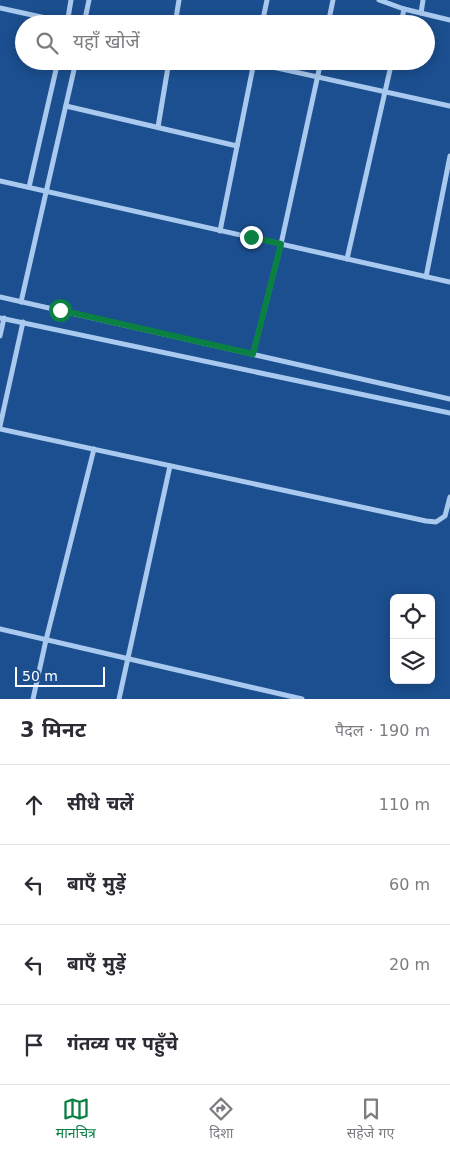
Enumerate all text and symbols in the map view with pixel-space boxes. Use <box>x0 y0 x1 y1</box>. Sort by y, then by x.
search box <box>15 15 435 70</box>
icon: search <box>33 29 61 57</box>
text: यहाँ खोजें <box>73 30 140 52</box>
route end <box>240 226 263 249</box>
route start <box>49 299 72 322</box>
map controls <box>390 594 435 684</box>
button: locate <box>390 594 435 639</box>
button: layers <box>390 639 435 684</box>
scale bar <box>15 664 105 687</box>
text: 50 m <box>22 668 58 684</box>
text: 3 मिनट <box>20 718 86 742</box>
text: पैदल · 190 m <box>335 721 430 740</box>
icon: ahead <box>20 791 48 819</box>
text: सीधे चलें <box>67 792 134 814</box>
text: 110 m <box>379 795 430 814</box>
icon: left <box>20 871 48 899</box>
text: बाएँ मुड़ें <box>67 872 126 894</box>
text: 60 m <box>389 875 430 894</box>
icon: left <box>20 951 48 979</box>
text: बाएँ मुड़ें <box>67 952 126 974</box>
text: 20 m <box>389 955 430 974</box>
icon: arrive <box>20 1031 48 1059</box>
text: गंतव्य पर पहुँचे <box>67 1032 178 1054</box>
tab: मानचित्र <box>56 1095 96 1144</box>
tab: दिशा <box>207 1095 235 1144</box>
tab: सहेजे गए <box>347 1095 394 1144</box>

